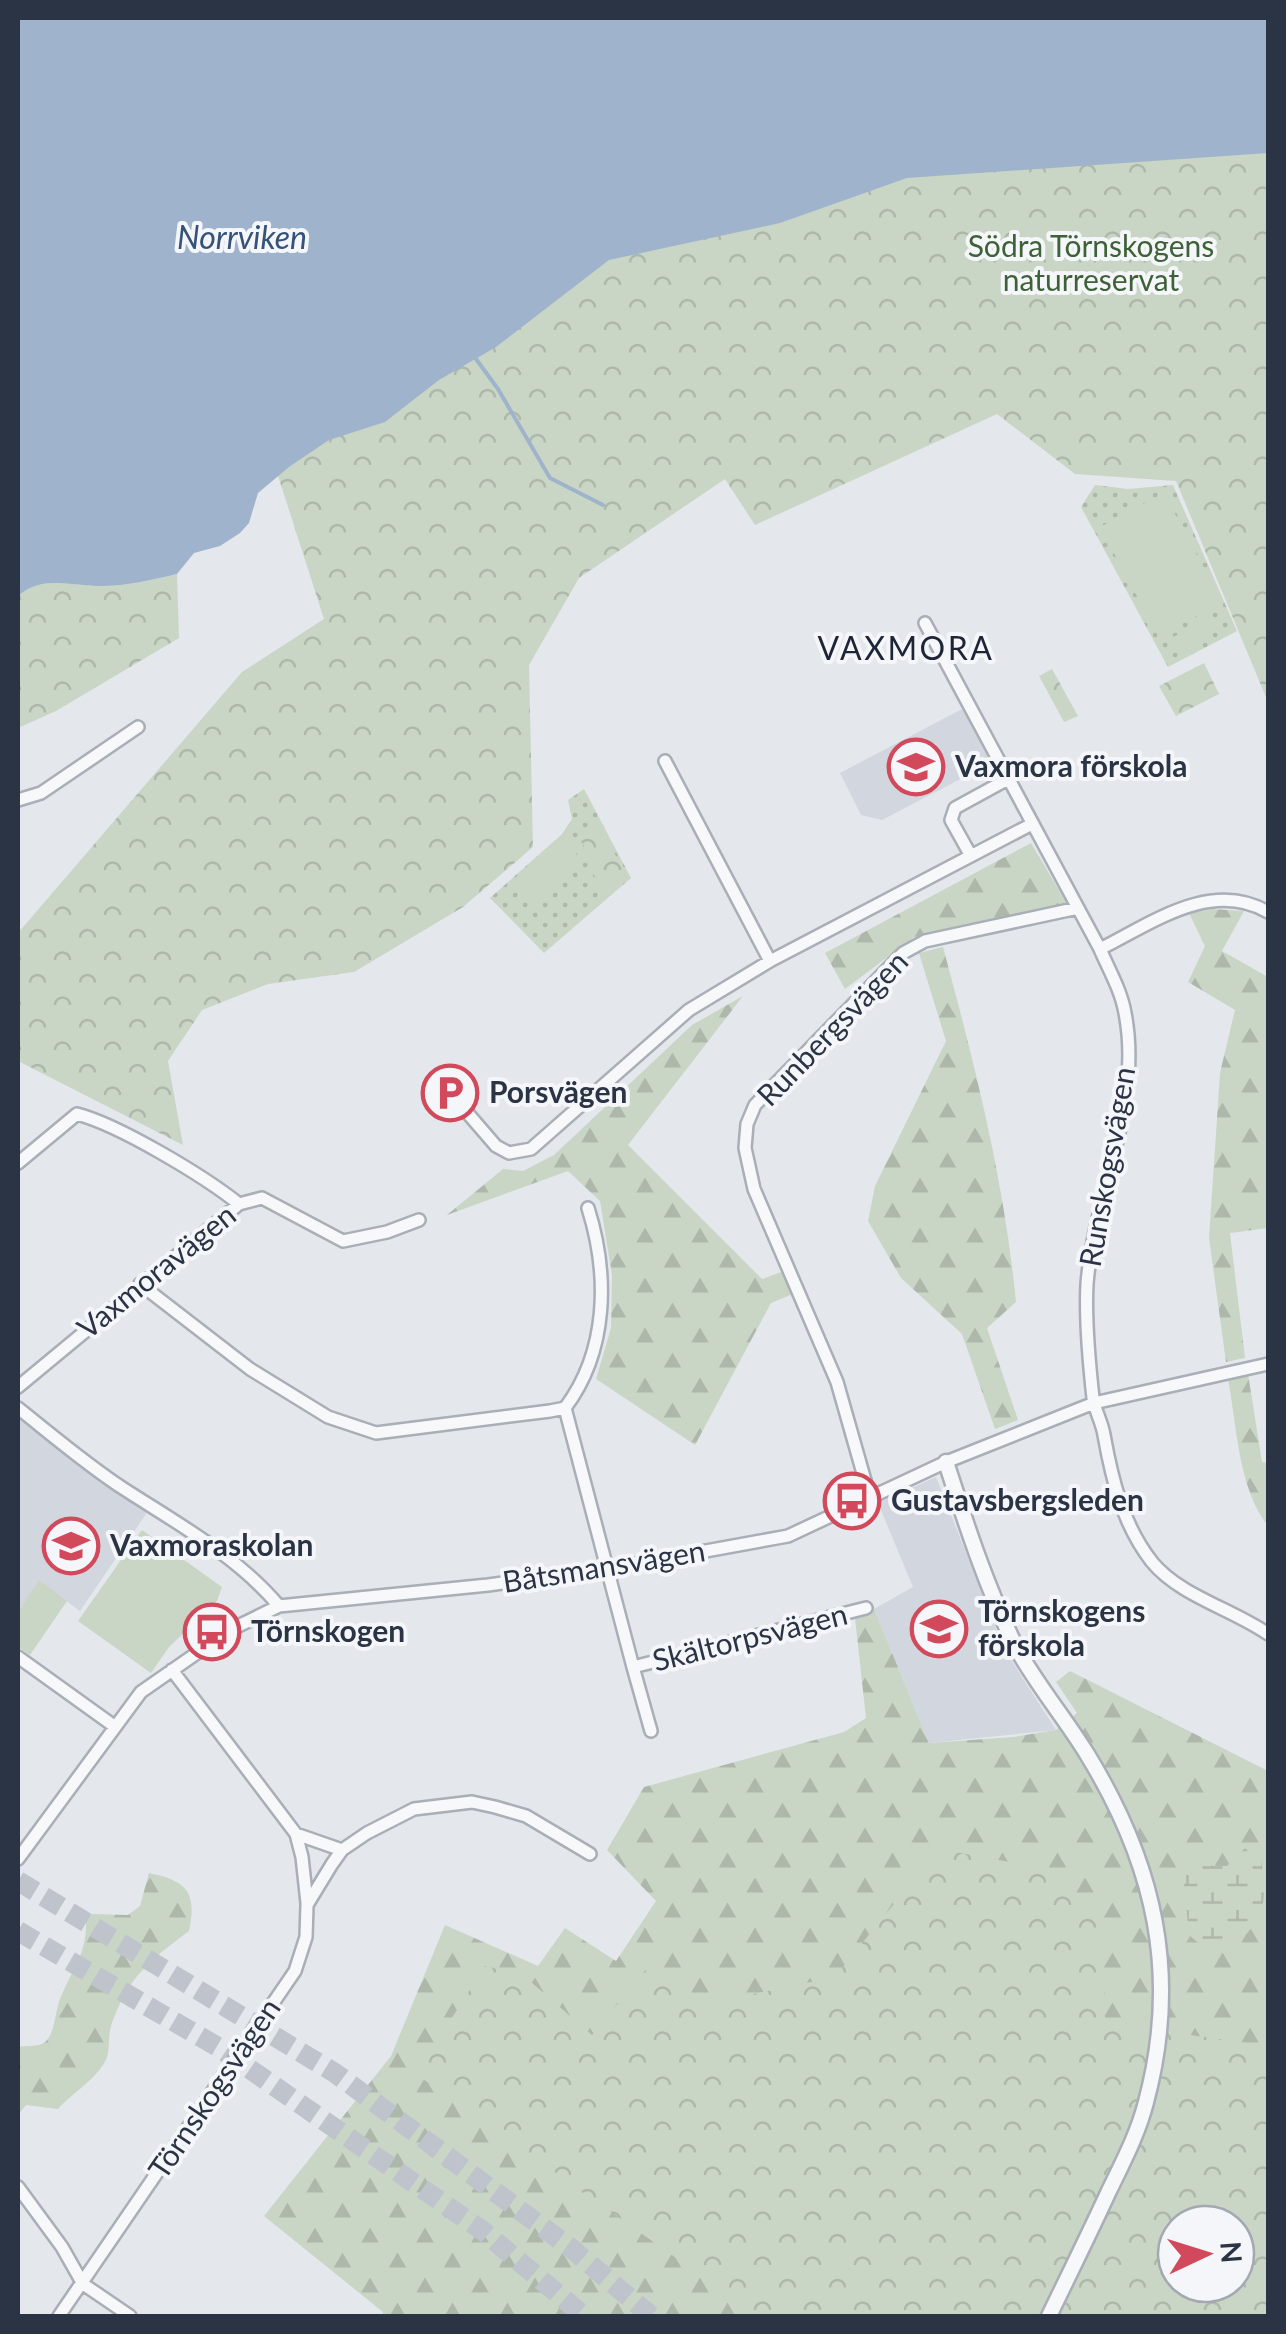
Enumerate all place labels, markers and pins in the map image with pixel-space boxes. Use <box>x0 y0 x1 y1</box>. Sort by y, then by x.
school or university icon: Vaxmora förskola <box>886 737 946 797</box>
place label: Vaxmora förskola <box>954 747 1187 783</box>
parking icon: Porsvägen <box>420 1063 480 1123</box>
place label: Porsvägen <box>489 1073 627 1109</box>
bus stop icon: Gustavsbergsleden <box>822 1471 882 1531</box>
place label: Gustavsbergsleden <box>891 1481 1144 1517</box>
school or university icon: Vaxmoraskolan <box>41 1516 101 1576</box>
place label: Vaxmoraskolan <box>109 1526 313 1562</box>
place label: Törnskogens förskola <box>978 1592 1145 1662</box>
school or university icon: Törnskogens förskola <box>909 1599 969 1659</box>
bus stop icon: Törnskogen <box>182 1602 242 1662</box>
place label: Törnskogen <box>251 1612 405 1648</box>

